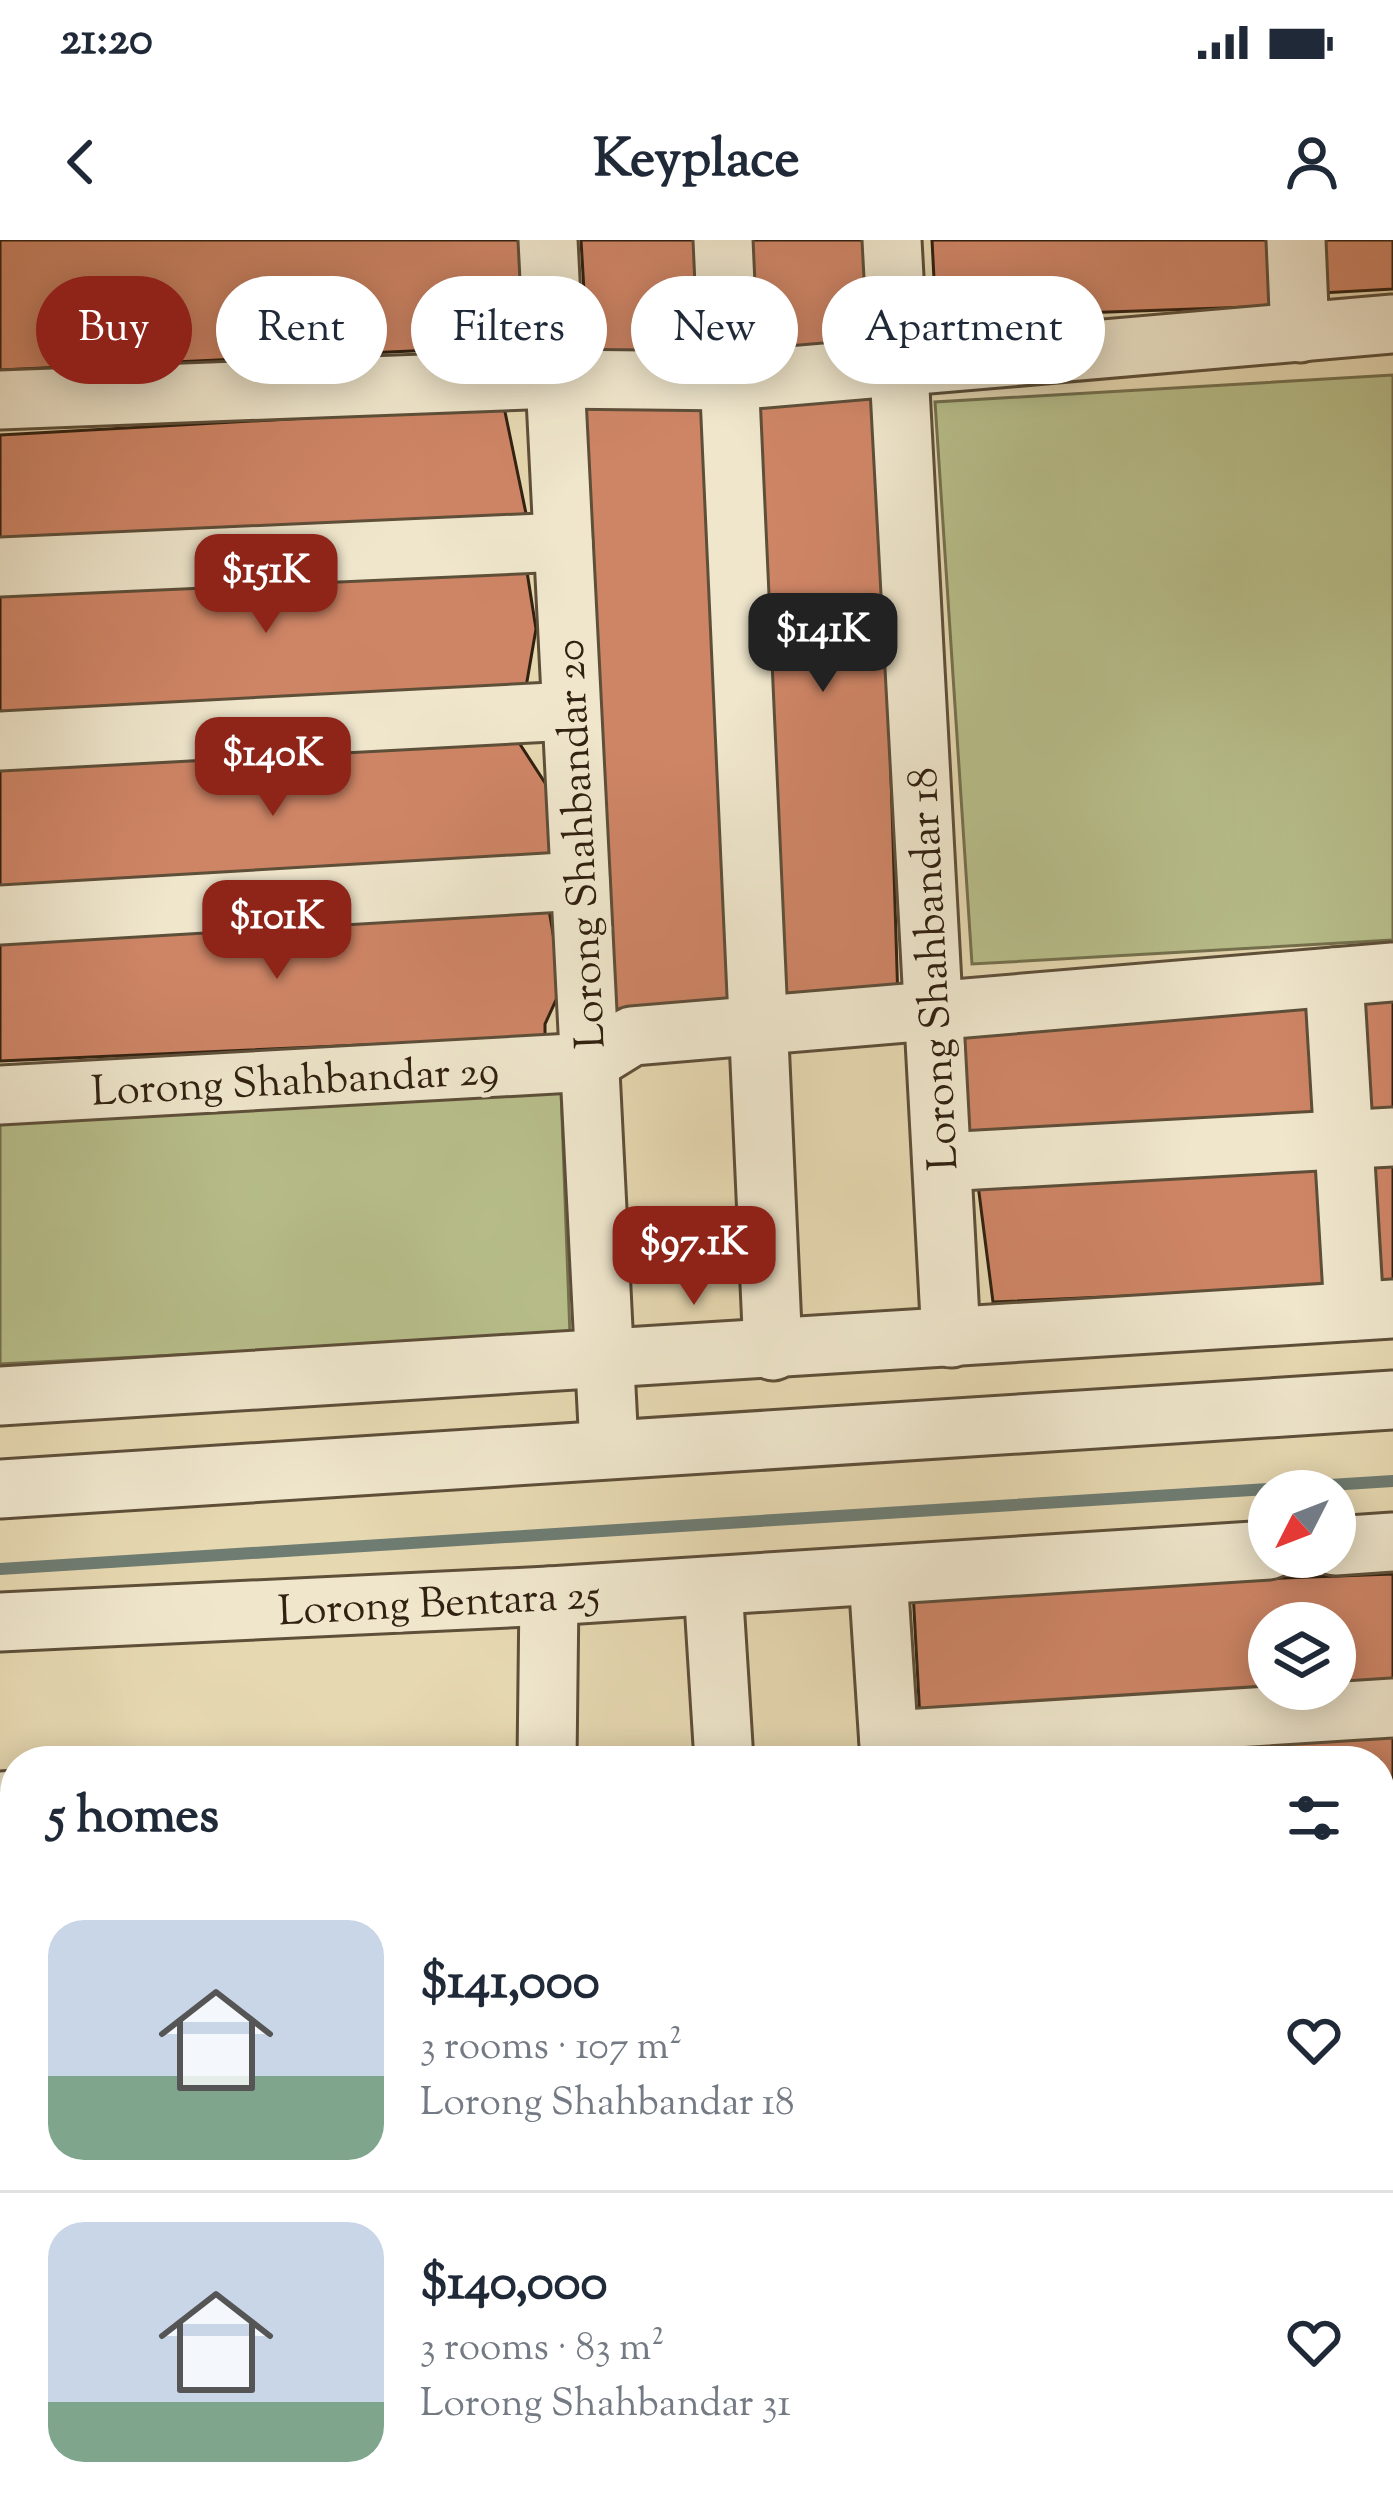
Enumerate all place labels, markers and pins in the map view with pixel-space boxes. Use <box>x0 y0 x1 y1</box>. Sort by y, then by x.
pin: $151K <box>182 534 350 636</box>
pin: $141K <box>739 593 907 695</box>
pin: $140K <box>189 717 357 819</box>
pin: $101K <box>193 880 361 982</box>
pin: $97.1K <box>596 1206 792 1308</box>

